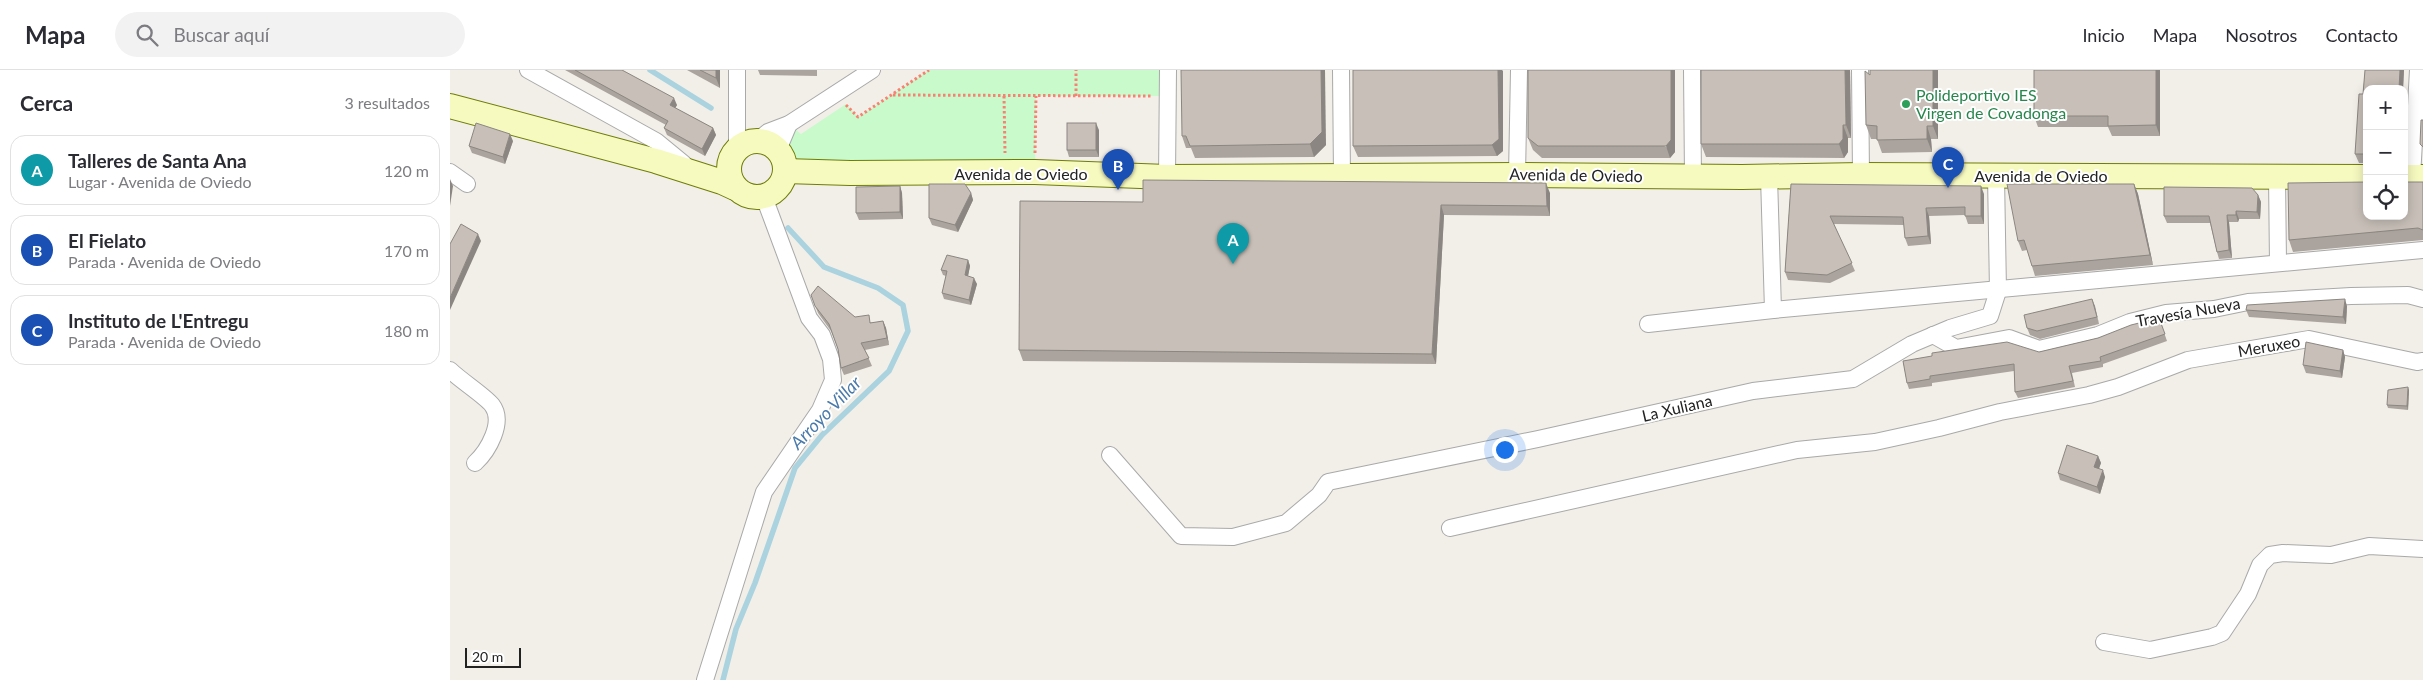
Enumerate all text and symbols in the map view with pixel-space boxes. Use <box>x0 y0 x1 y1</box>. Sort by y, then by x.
search box <box>115 12 465 57</box>
text: Mapa <box>25 20 85 49</box>
icon: search <box>133 21 161 49</box>
text: Buscar aquí <box>173 23 269 46</box>
text: Inicio <box>2082 24 2125 46</box>
text: Mapa <box>2153 24 2197 46</box>
text: Nosotros <box>2225 24 2297 46</box>
text: Contacto <box>2325 24 2398 46</box>
place label: Polideportivo IES Virgen de Covadonga <box>1916 85 2066 122</box>
map controls <box>2363 85 2408 220</box>
button: + <box>2363 85 2408 130</box>
text: Cerca <box>20 90 73 115</box>
text: 3 resultados <box>344 93 430 112</box>
marker: Polideportivo IES Virgen de Covadonga <box>1900 98 1912 110</box>
button: − <box>2363 130 2408 175</box>
pin: C <box>1932 147 1964 188</box>
text: Talleres de Santa Ana <box>68 149 247 172</box>
pin: B <box>1102 149 1134 190</box>
text: A <box>31 161 43 180</box>
text: 120 m <box>384 161 429 180</box>
street label: Avenida de Oviedo <box>954 164 1088 183</box>
street label: Avenida de Oviedo <box>1509 164 1643 185</box>
street label: Avenida de Oviedo <box>1974 166 2108 185</box>
text: Lugar · Avenida de Oviedo <box>68 172 252 191</box>
button: locate <box>2363 175 2408 220</box>
pin: A <box>1217 223 1249 264</box>
text: El Fielato <box>68 229 146 252</box>
text: B <box>32 241 42 260</box>
text: 170 m <box>384 241 429 260</box>
text: Parada · Avenida de Oviedo <box>68 252 261 271</box>
street label: Travesía Nueva <box>2134 293 2242 330</box>
text: Instituto de L'Entregu <box>68 309 249 332</box>
text: C <box>32 321 42 340</box>
text: 180 m <box>384 321 429 340</box>
street label: Meruxeo <box>2236 331 2302 360</box>
text: Parada · Avenida de Oviedo <box>68 332 261 351</box>
water label: Arroyo Villar <box>784 371 866 454</box>
street label: La Xuliana <box>1640 390 1714 425</box>
your location <box>1492 437 1518 463</box>
scale bar <box>465 645 521 668</box>
text: 20 m <box>472 648 503 665</box>

